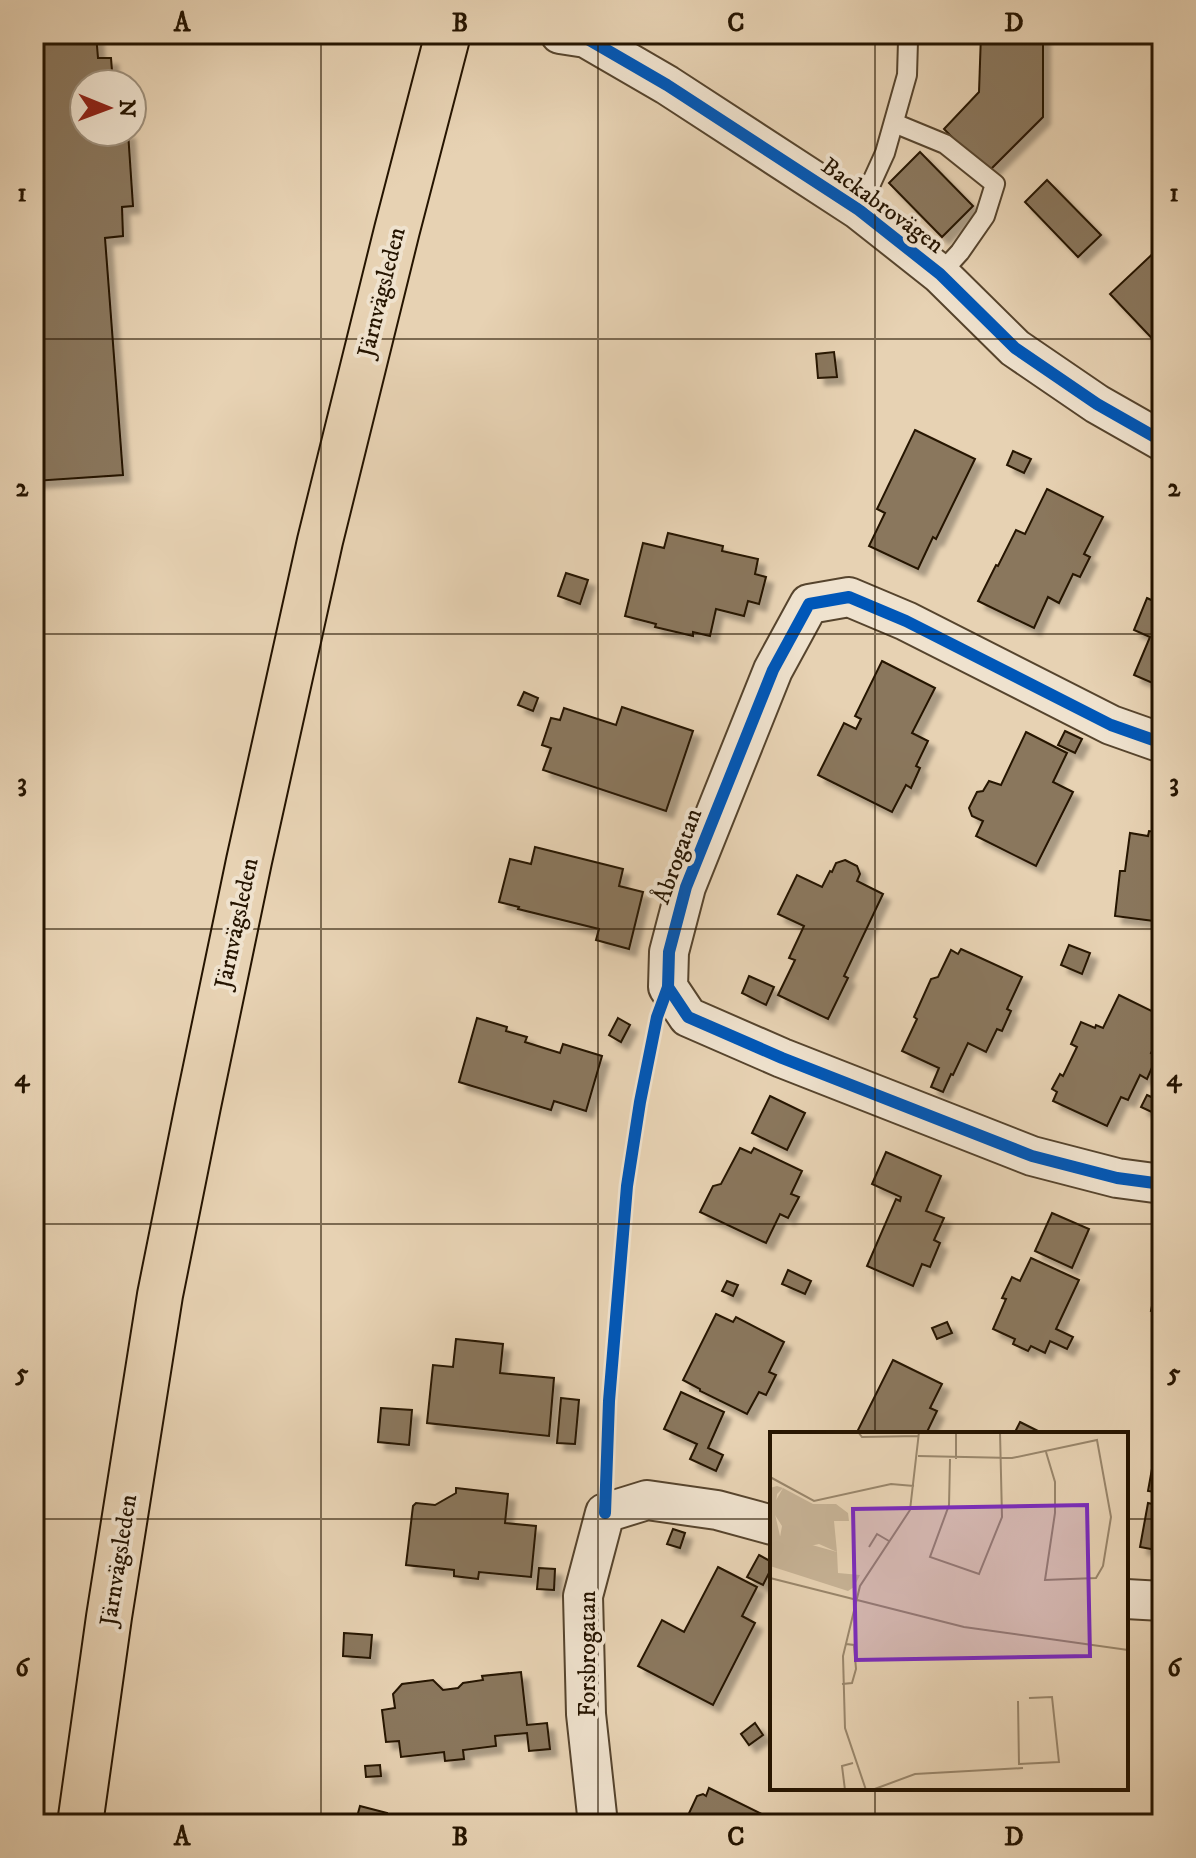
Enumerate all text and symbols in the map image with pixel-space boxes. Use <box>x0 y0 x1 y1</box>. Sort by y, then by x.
text: A <box>173 7 192 40</box>
text: B <box>452 7 468 40</box>
text: C <box>727 7 745 40</box>
text: D <box>1004 7 1024 40</box>
north arrow <box>68 68 148 148</box>
text: N <box>113 99 140 118</box>
street label: Backabrovägen <box>815 151 950 261</box>
text: 1 <box>17 177 27 210</box>
text: 1 <box>1169 177 1179 210</box>
street label: Järnvägsleden <box>351 224 413 362</box>
text: 2 <box>16 472 30 505</box>
text: 2 <box>1168 472 1182 505</box>
text: 3 <box>17 767 27 800</box>
text: 3 <box>1169 767 1179 800</box>
street label: Åbrogatan <box>646 804 709 908</box>
street label: Järnvägsleden <box>208 855 266 993</box>
text: 4 <box>15 1062 31 1095</box>
text: 4 <box>1167 1062 1183 1095</box>
text: 5 <box>15 1357 29 1390</box>
text: 5 <box>1167 1357 1181 1390</box>
inset map <box>770 1432 1128 1790</box>
street label: Järnvägsleden <box>93 1492 144 1630</box>
street label: Forsbrogatan <box>573 1590 603 1717</box>
text: 6 <box>15 1652 30 1685</box>
text: 6 <box>1167 1652 1182 1685</box>
text: A <box>173 1821 192 1854</box>
text: B <box>452 1821 468 1854</box>
text: C <box>727 1821 745 1854</box>
text: D <box>1004 1821 1024 1854</box>

